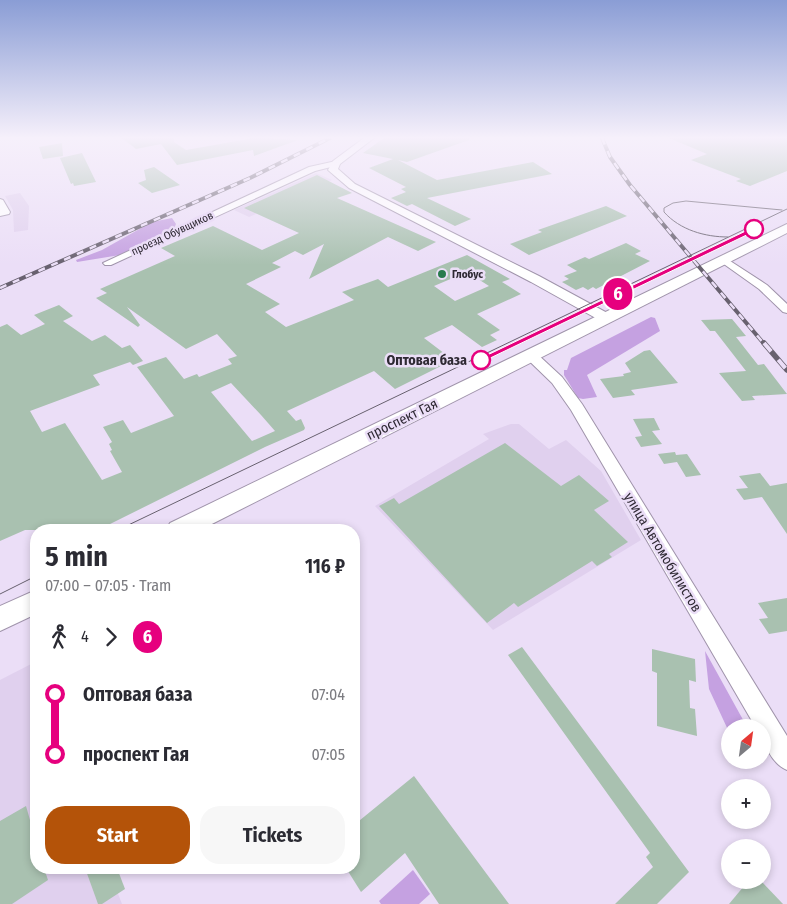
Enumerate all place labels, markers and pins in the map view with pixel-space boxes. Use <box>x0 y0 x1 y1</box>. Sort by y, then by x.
unlabelled marker <box>744 219 764 239</box>
marker: Глобус <box>436 268 448 280</box>
place label: Глобус <box>452 268 483 281</box>
marker: Оптовая база <box>471 350 491 370</box>
place label: Оптовая база <box>386 352 467 369</box>

